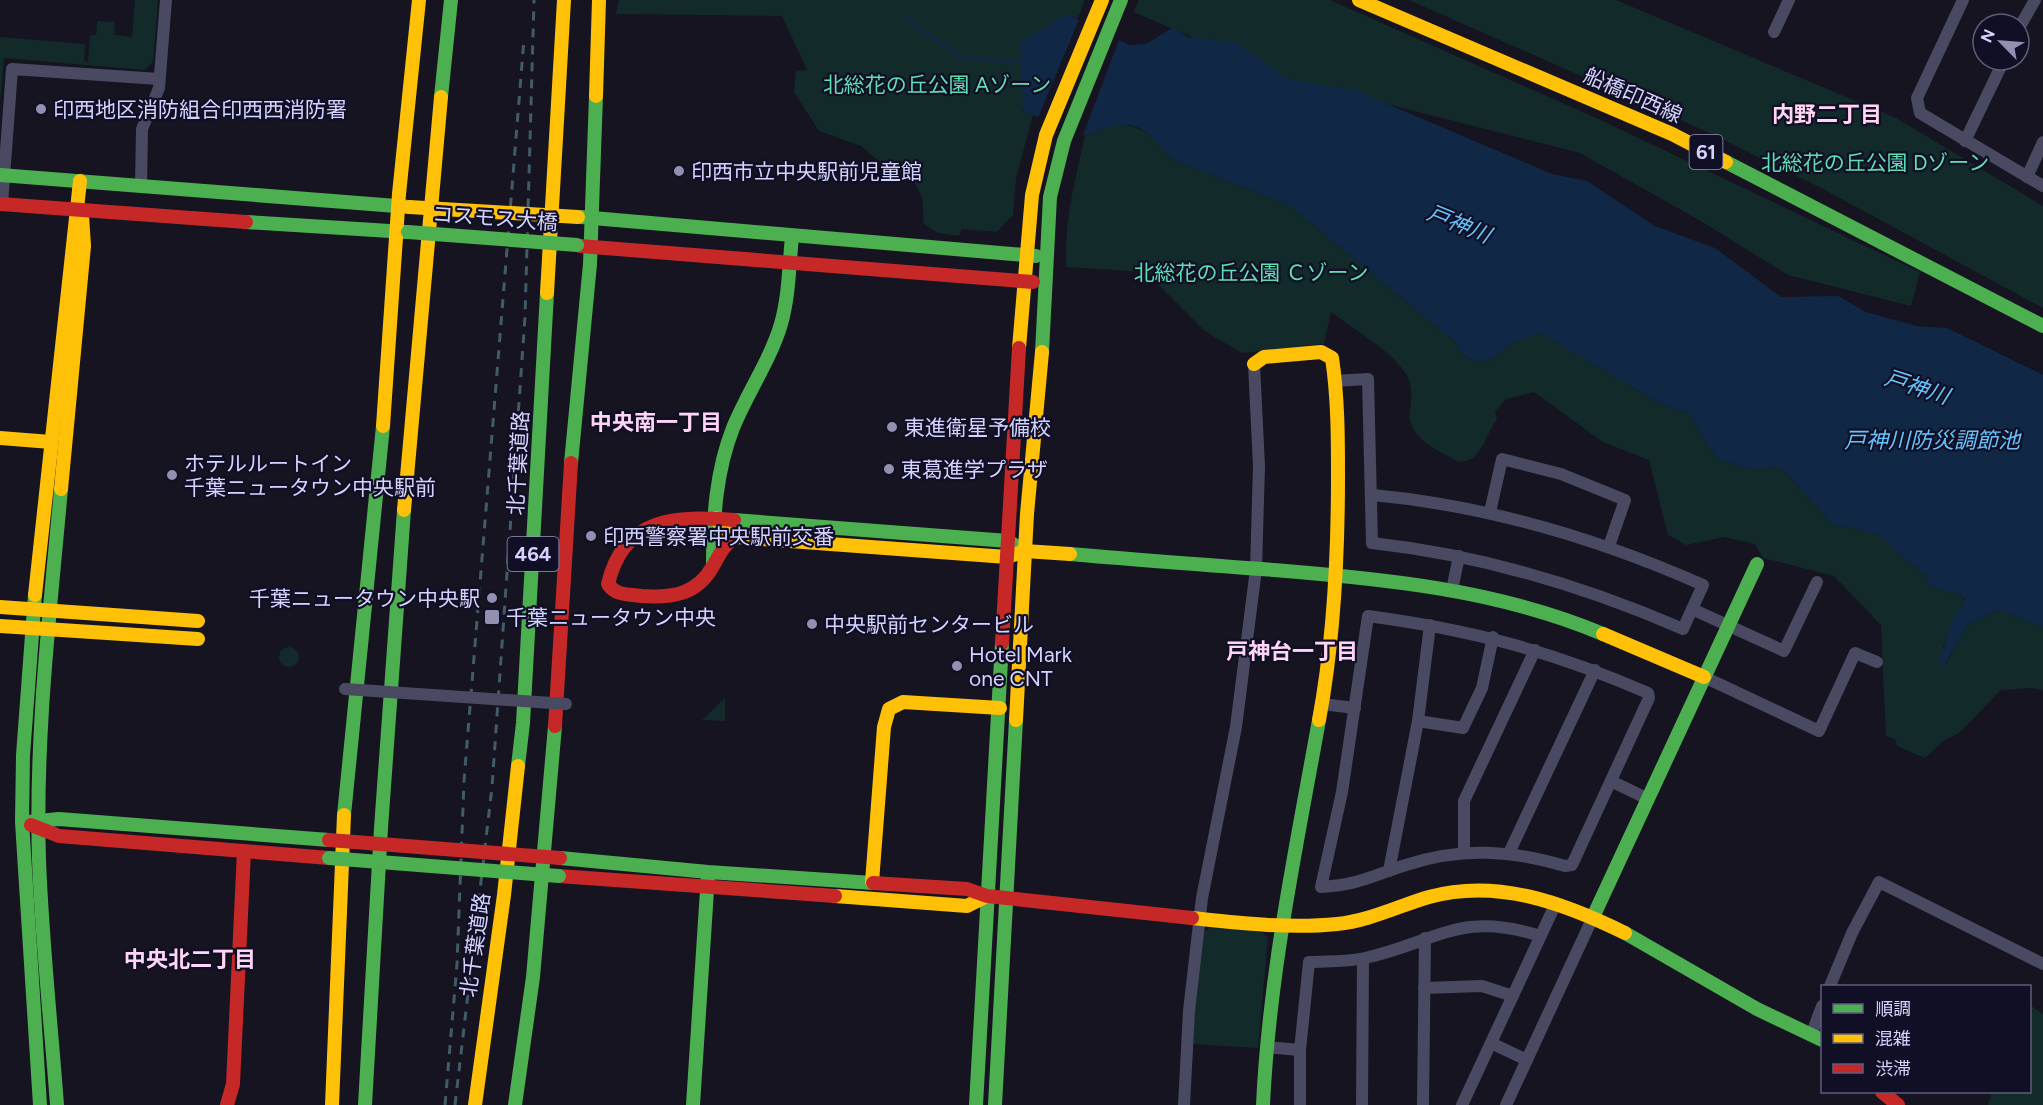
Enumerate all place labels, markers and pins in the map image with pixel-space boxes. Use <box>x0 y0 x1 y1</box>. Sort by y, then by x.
place label: 印西地区消防組合印西西消防署 <box>53 97 347 122</box>
marker: 印西地区消防組合印西西消防署 <box>34 102 48 116</box>
place label: 印西市立中央駅前児童館 <box>691 159 922 184</box>
marker: 印西市立中央駅前児童館 <box>672 164 686 178</box>
place label: 東進衛星予備校 <box>904 415 1051 440</box>
marker: 東進衛星予備校 <box>885 420 899 434</box>
place label: ホテルルートイン 千葉ニュータウン中央駅前 <box>184 451 436 500</box>
place label: 東葛進学プラザ <box>901 457 1048 482</box>
marker: 東葛進学プラザ <box>882 462 896 476</box>
marker: ホテルルートイン 千葉ニュータウン中央駅前 <box>165 468 179 482</box>
place label: 印西警察署中央駅前交番 <box>603 524 834 549</box>
marker: 印西警察署中央駅前交番 <box>584 529 598 543</box>
place label: 千葉ニュータウン中央駅 <box>249 586 480 611</box>
marker: 千葉ニュータウン中央駅 <box>485 591 499 605</box>
place label: 千葉ニュータウン中央 <box>506 605 716 630</box>
marker: 千葉ニュータウン中央 <box>483 608 501 626</box>
place label: 中央駅前センタービル <box>824 612 1034 637</box>
marker: 中央駅前センタービル <box>805 617 819 631</box>
place label: Hotel Mark one CNT <box>969 642 1073 691</box>
marker: Hotel Mark one CNT <box>950 659 964 673</box>

